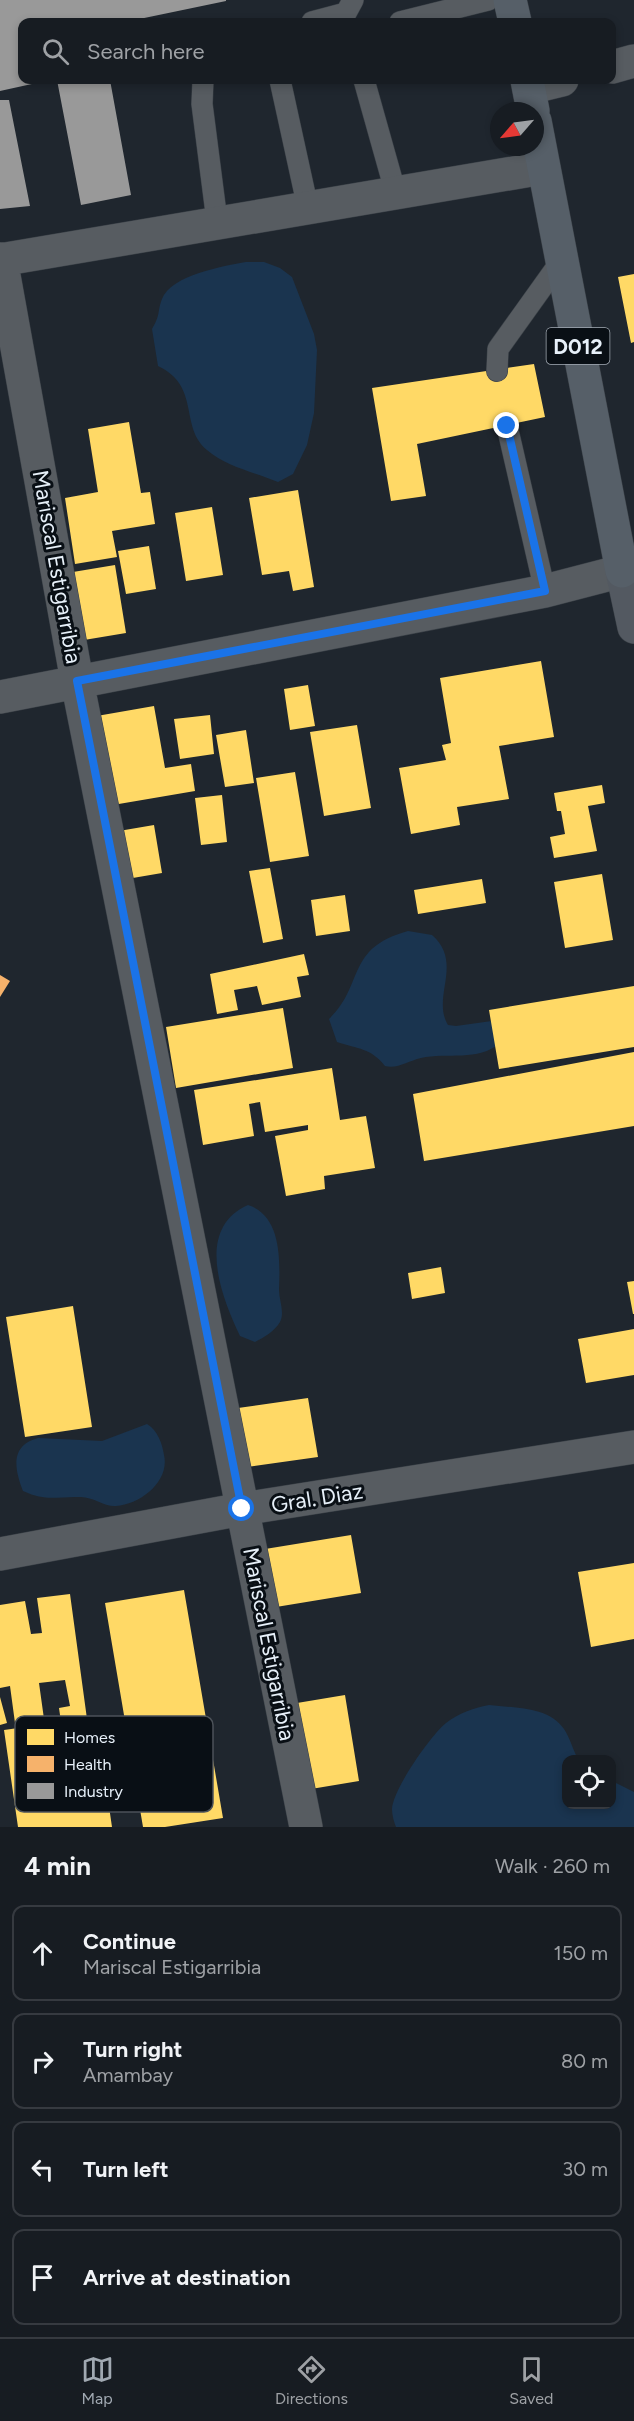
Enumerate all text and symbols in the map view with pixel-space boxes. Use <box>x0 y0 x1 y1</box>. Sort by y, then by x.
search box <box>18 18 616 84</box>
icon: search <box>39 35 72 68</box>
text: Search here <box>87 38 205 65</box>
north arrow <box>490 102 544 156</box>
road number: D012 <box>546 328 610 364</box>
route end <box>493 412 519 438</box>
street label: Mariscal Estigarribia <box>27 468 87 666</box>
street label: Gral. Diaz <box>269 1477 365 1519</box>
route start <box>228 1495 254 1521</box>
street label: Mariscal Estigarribia <box>237 1545 301 1743</box>
legend <box>15 1716 213 1812</box>
text: Homes <box>64 1728 115 1747</box>
text: Health <box>64 1755 111 1774</box>
map controls <box>562 1755 616 1809</box>
button: locate <box>562 1755 616 1809</box>
text: Industry <box>64 1782 123 1801</box>
text: 4 min <box>24 1850 91 1882</box>
text: Walk · 260 m <box>495 1854 610 1878</box>
text: Continue <box>83 1928 176 1955</box>
icon: ahead <box>26 1937 59 1970</box>
text: 150 m <box>553 1941 608 1965</box>
text: Mariscal Estigarribia <box>83 1955 261 1979</box>
text: Turn right <box>83 2036 182 2063</box>
icon: right <box>26 2045 59 2078</box>
text: 80 m <box>561 2049 608 2073</box>
text: Amambay <box>83 2063 173 2087</box>
icon: left <box>26 2153 59 2186</box>
text: Turn left <box>83 2156 169 2183</box>
text: 30 m <box>562 2157 608 2181</box>
icon: arrive <box>26 2261 59 2294</box>
text: Arrive at destination <box>83 2264 291 2291</box>
tab: Map <box>81 2353 114 2408</box>
tab: Directions <box>275 2353 348 2408</box>
tab: Saved <box>509 2353 553 2408</box>

